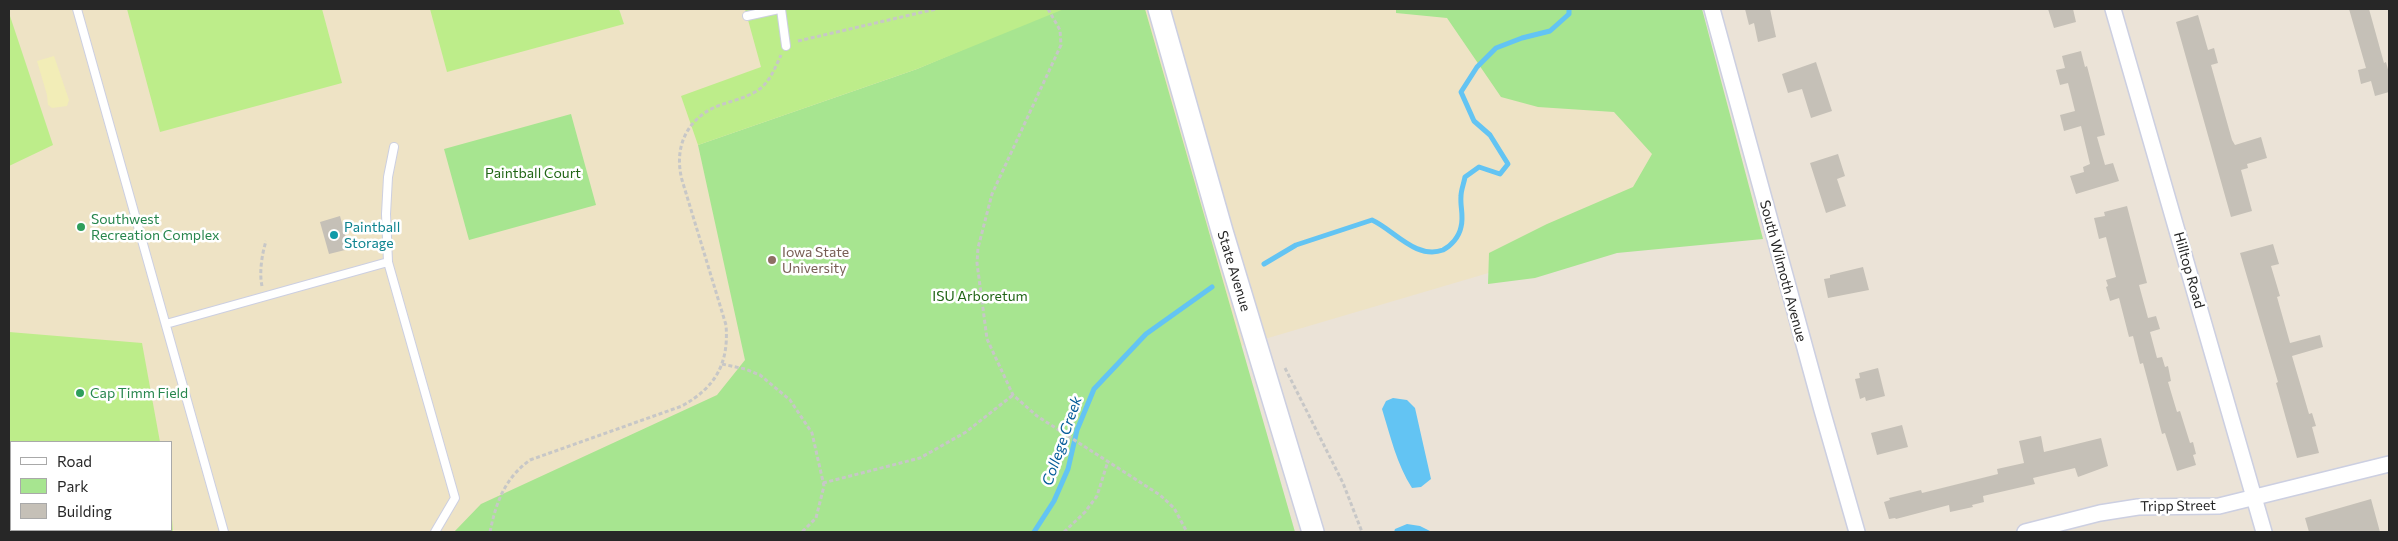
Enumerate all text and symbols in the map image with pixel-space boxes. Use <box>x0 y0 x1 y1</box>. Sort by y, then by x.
park label: Paintball Court <box>485 165 581 181</box>
street label: South Wilmoth Avenue <box>1756 198 1810 344</box>
place label: Southwest Recreation Complex <box>91 211 220 243</box>
place label: Paintball Storage <box>344 219 400 252</box>
marker: Southwest Recreation Complex <box>75 221 87 233</box>
marker: Paintball Storage <box>328 229 340 241</box>
street label: State Avenue <box>1214 229 1254 313</box>
street label: Hilltop Road <box>2170 230 2208 310</box>
place label: Iowa State University <box>782 244 849 276</box>
marker: Iowa State University <box>766 254 778 266</box>
park label: ISU Arboretum <box>932 288 1028 304</box>
place label: Cap Timm Field <box>90 385 188 401</box>
marker: Cap Timm Field <box>74 387 86 399</box>
water label: College Creek <box>1038 394 1086 488</box>
legend <box>10 441 172 531</box>
text: Road <box>57 452 92 470</box>
text: Park <box>57 477 88 495</box>
street label: Tripp Street <box>2140 497 2216 515</box>
text: Building <box>57 502 112 520</box>

